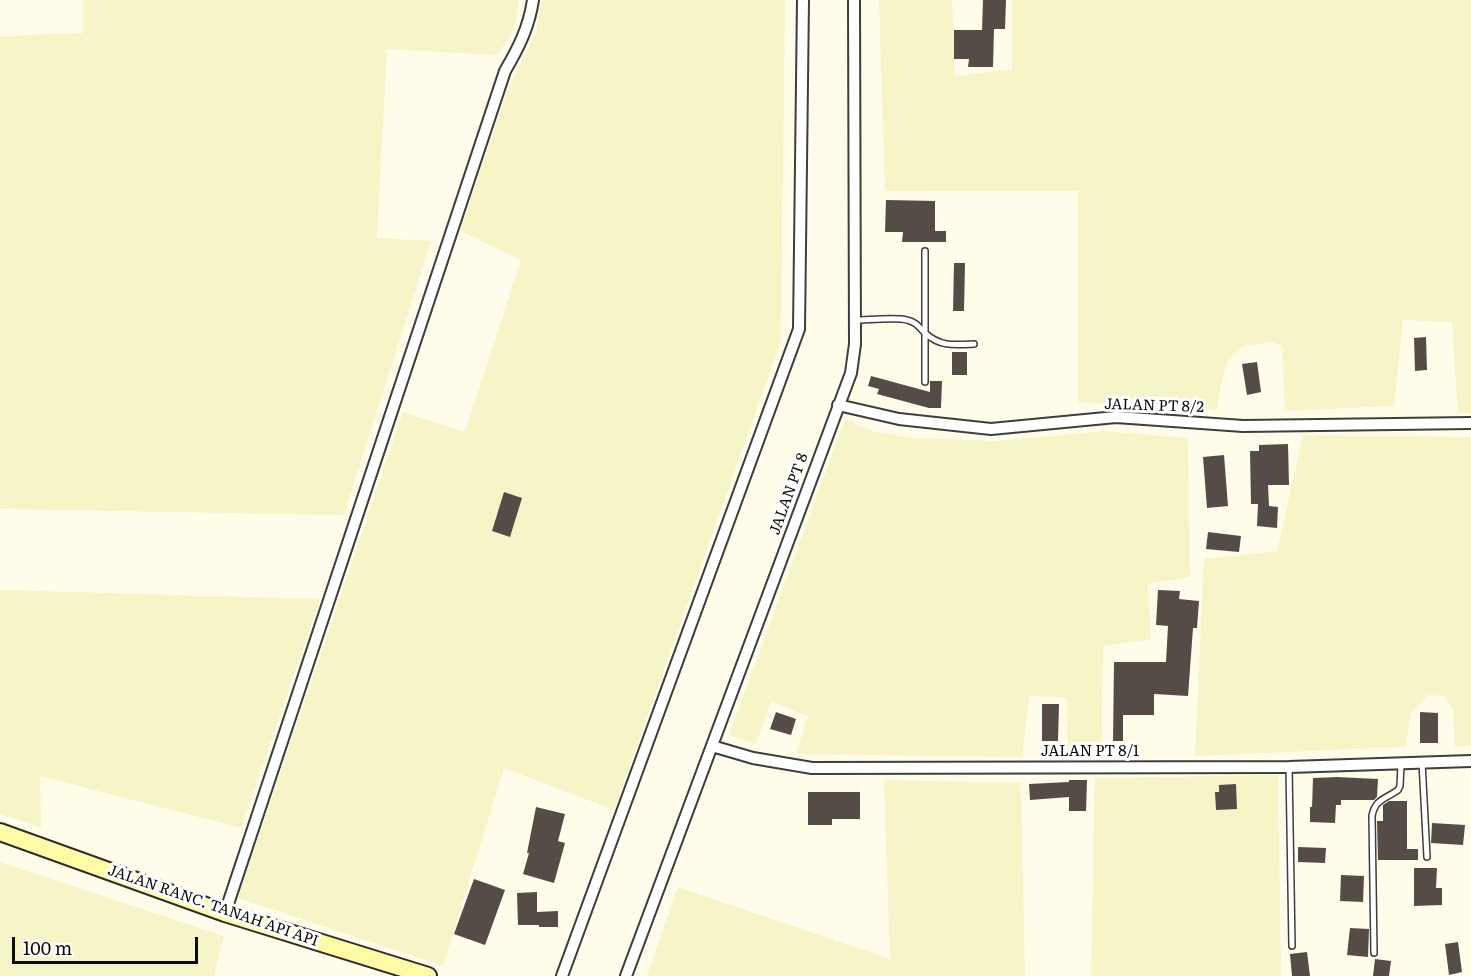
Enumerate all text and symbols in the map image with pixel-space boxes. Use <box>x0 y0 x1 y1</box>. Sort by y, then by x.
street label: JALAN PT 8/2 <box>1104 395 1204 417</box>
street label: JALAN PT 8 <box>766 451 812 537</box>
street label: JALAN PT 8/1 <box>1041 743 1139 761</box>
street label: JALAN RANC. TANAH API API <box>105 861 321 951</box>
scale bar <box>15 925 201 963</box>
text: 100 m <box>23 934 72 961</box>

